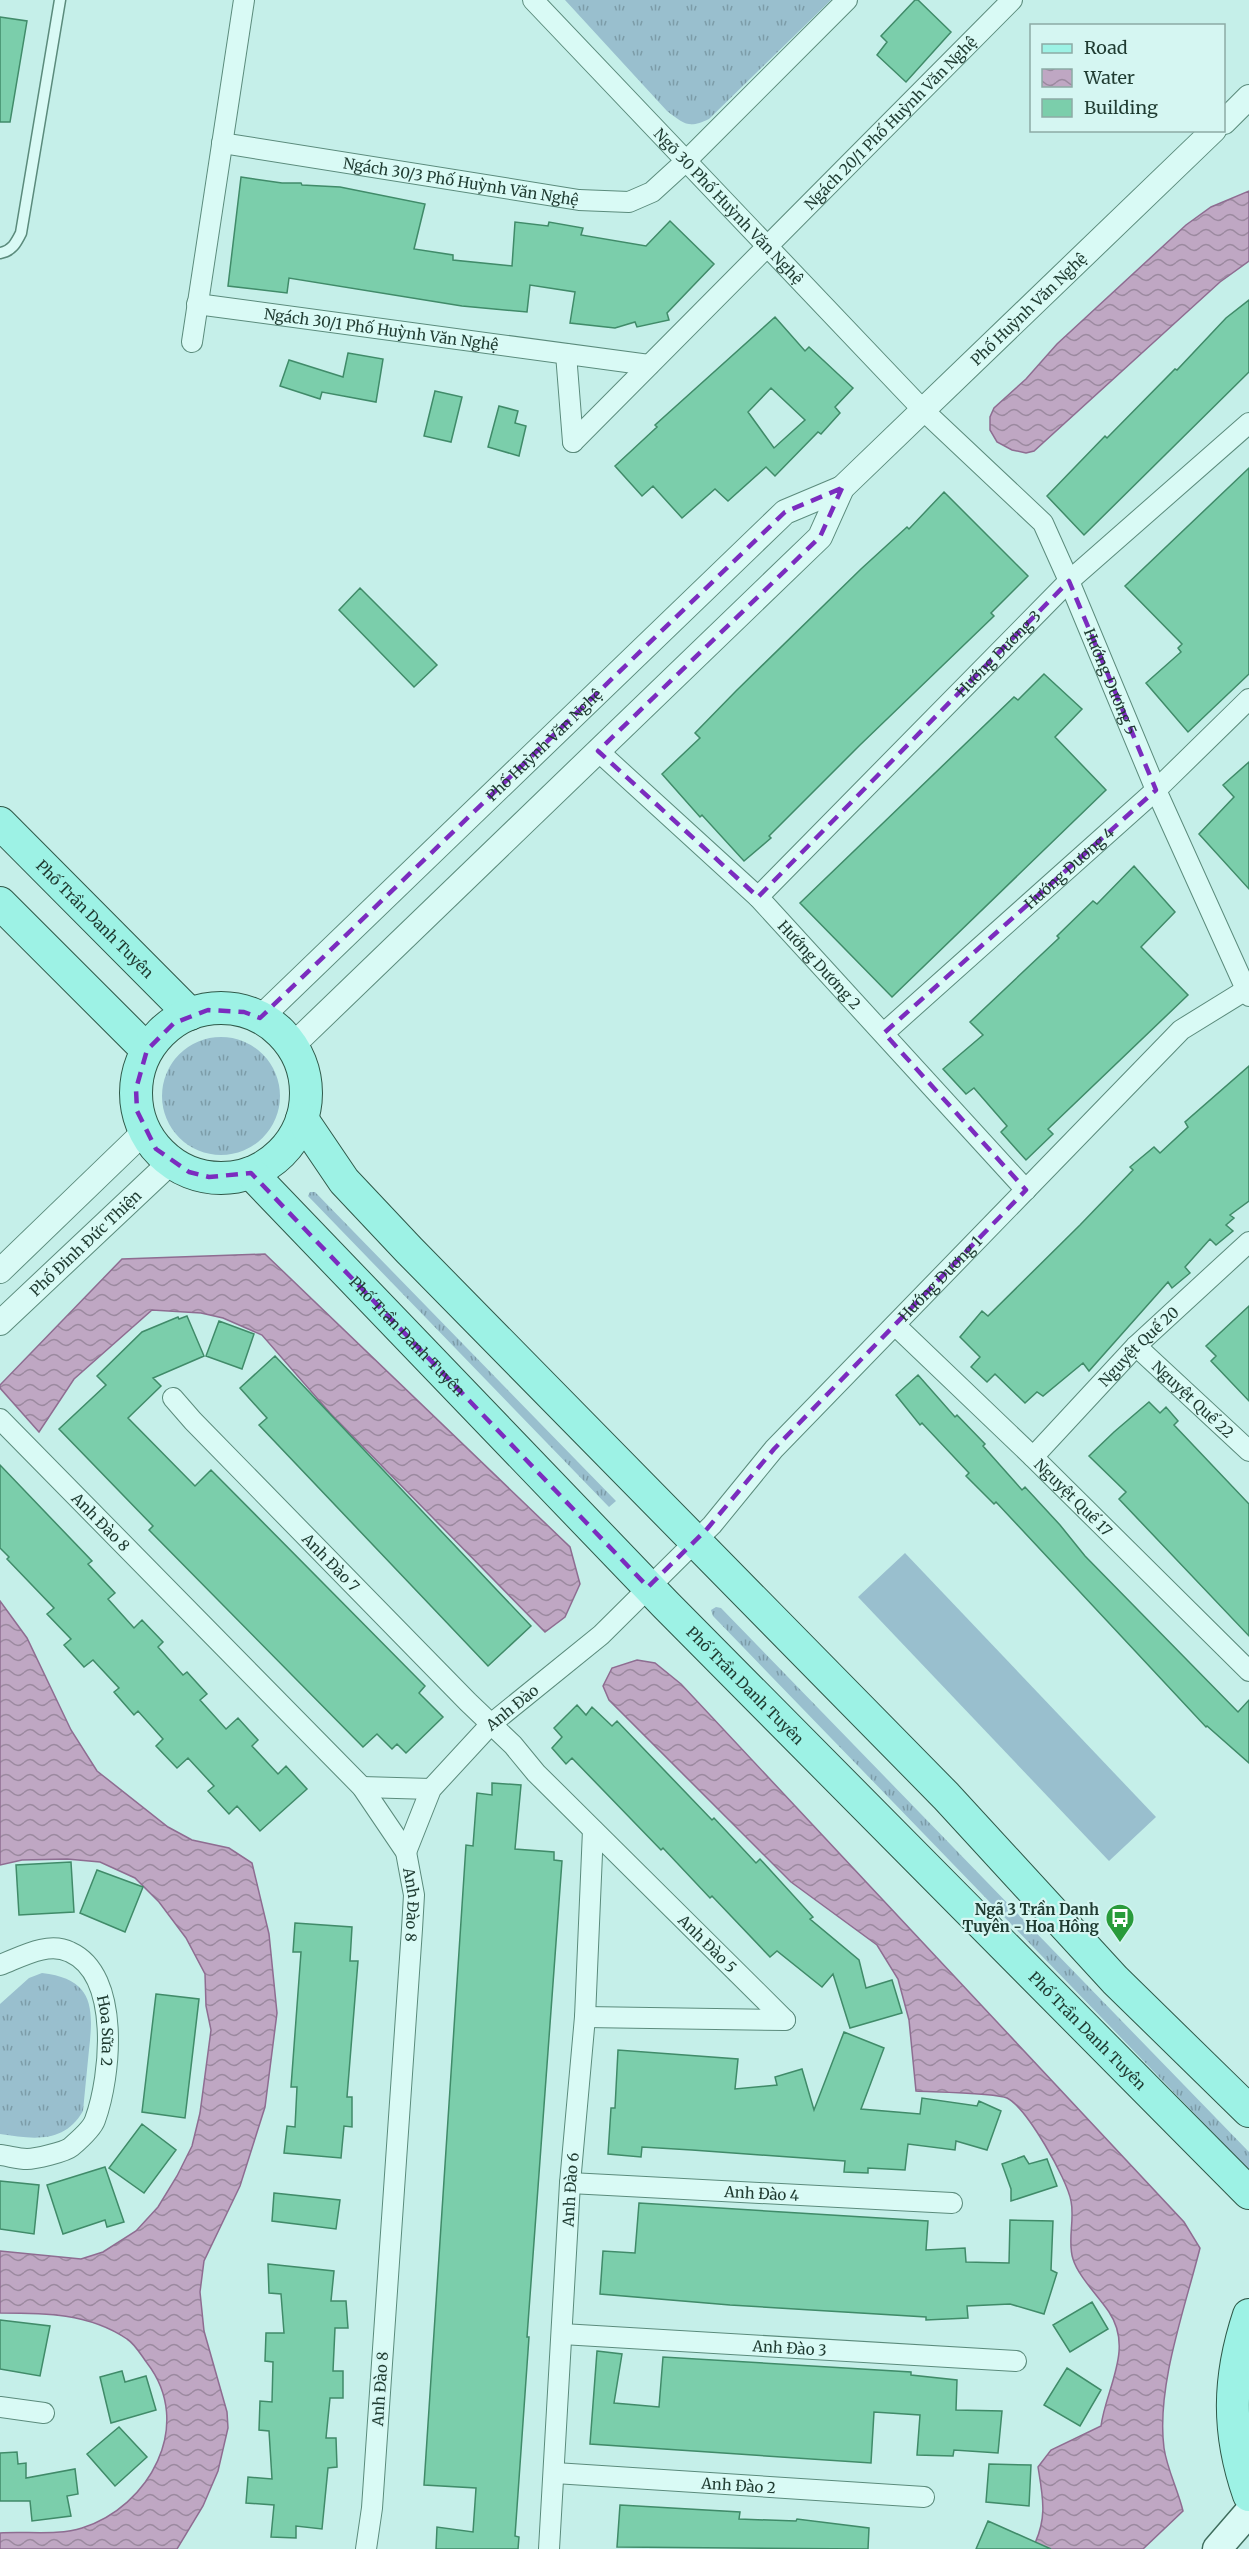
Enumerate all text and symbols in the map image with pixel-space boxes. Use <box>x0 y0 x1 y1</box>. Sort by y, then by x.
legend <box>1030 24 1225 132</box>
street label: Ngách 20/1 Phố Huỳnh Văn Nghệ <box>800 32 980 213</box>
text: Road <box>1084 36 1128 59</box>
text: Water <box>1083 66 1135 89</box>
text: Building <box>1084 96 1158 119</box>
street label: Ngõ 30 Phố Huỳnh Văn Nghệ <box>650 124 807 288</box>
street label: Ngách 30/3 Phố Huỳnh Văn Nghệ <box>342 153 580 209</box>
street label: Phố Huỳnh Văn Nghệ <box>966 248 1090 369</box>
street label: Ngách 30/1 Phố Huỳnh Văn Nghệ <box>263 304 500 354</box>
street label: Hướng Dương 3 <box>951 606 1044 700</box>
street label: Hướng Dương 5 <box>1080 625 1141 738</box>
street label: Phố Huỳnh Văn Nghệ <box>482 684 606 805</box>
street label: Hướng Dương 4 <box>1020 823 1118 913</box>
street label: Phố Trần Danh Tuyên <box>32 856 158 982</box>
street label: Hướng Dương 2 <box>774 916 865 1013</box>
street label: Phố Đinh Đức Thiện <box>25 1186 145 1300</box>
street label: Hướng Dương 1 <box>894 1231 986 1325</box>
street label: Phố Trần Danh Tuyên <box>346 1272 469 1400</box>
street label: Nguyệt Quế 20 <box>1094 1302 1182 1390</box>
street label: Nguyệt Quế 22 <box>1148 1356 1238 1442</box>
street label: Nguyệt Quế 17 <box>1031 1455 1117 1540</box>
street label: Anh Đào 8 <box>67 1488 134 1555</box>
street label: Anh Đào 7 <box>298 1528 364 1596</box>
street label: Phố Trần Danh Tuyên <box>683 1622 808 1748</box>
street label: Anh Đào <box>481 1680 542 1735</box>
street label: Anh Đào 8 <box>399 1865 424 1943</box>
place label: Ngã 3 Trần Danh Tuyên - Hoa Hồng <box>962 1899 1100 1936</box>
bus stop icon: Ngã 3 Trần Danh Tuyên - Hoa Hồng <box>1104 1902 1136 1944</box>
street label: Anh Đào 5 <box>674 1910 741 1976</box>
street label: Phố Trần Danh Tuyên <box>1025 1967 1150 2093</box>
street label: Hoa Sữa 2 <box>93 1993 117 2067</box>
street label: Anh Đào 6 <box>558 2151 582 2228</box>
street label: Anh Đào 4 <box>723 2182 800 2204</box>
street label: Anh Đào 3 <box>751 2336 827 2359</box>
street label: Anh Đào 8 <box>368 2351 392 2428</box>
street label: Anh Đào 2 <box>700 2473 777 2497</box>

